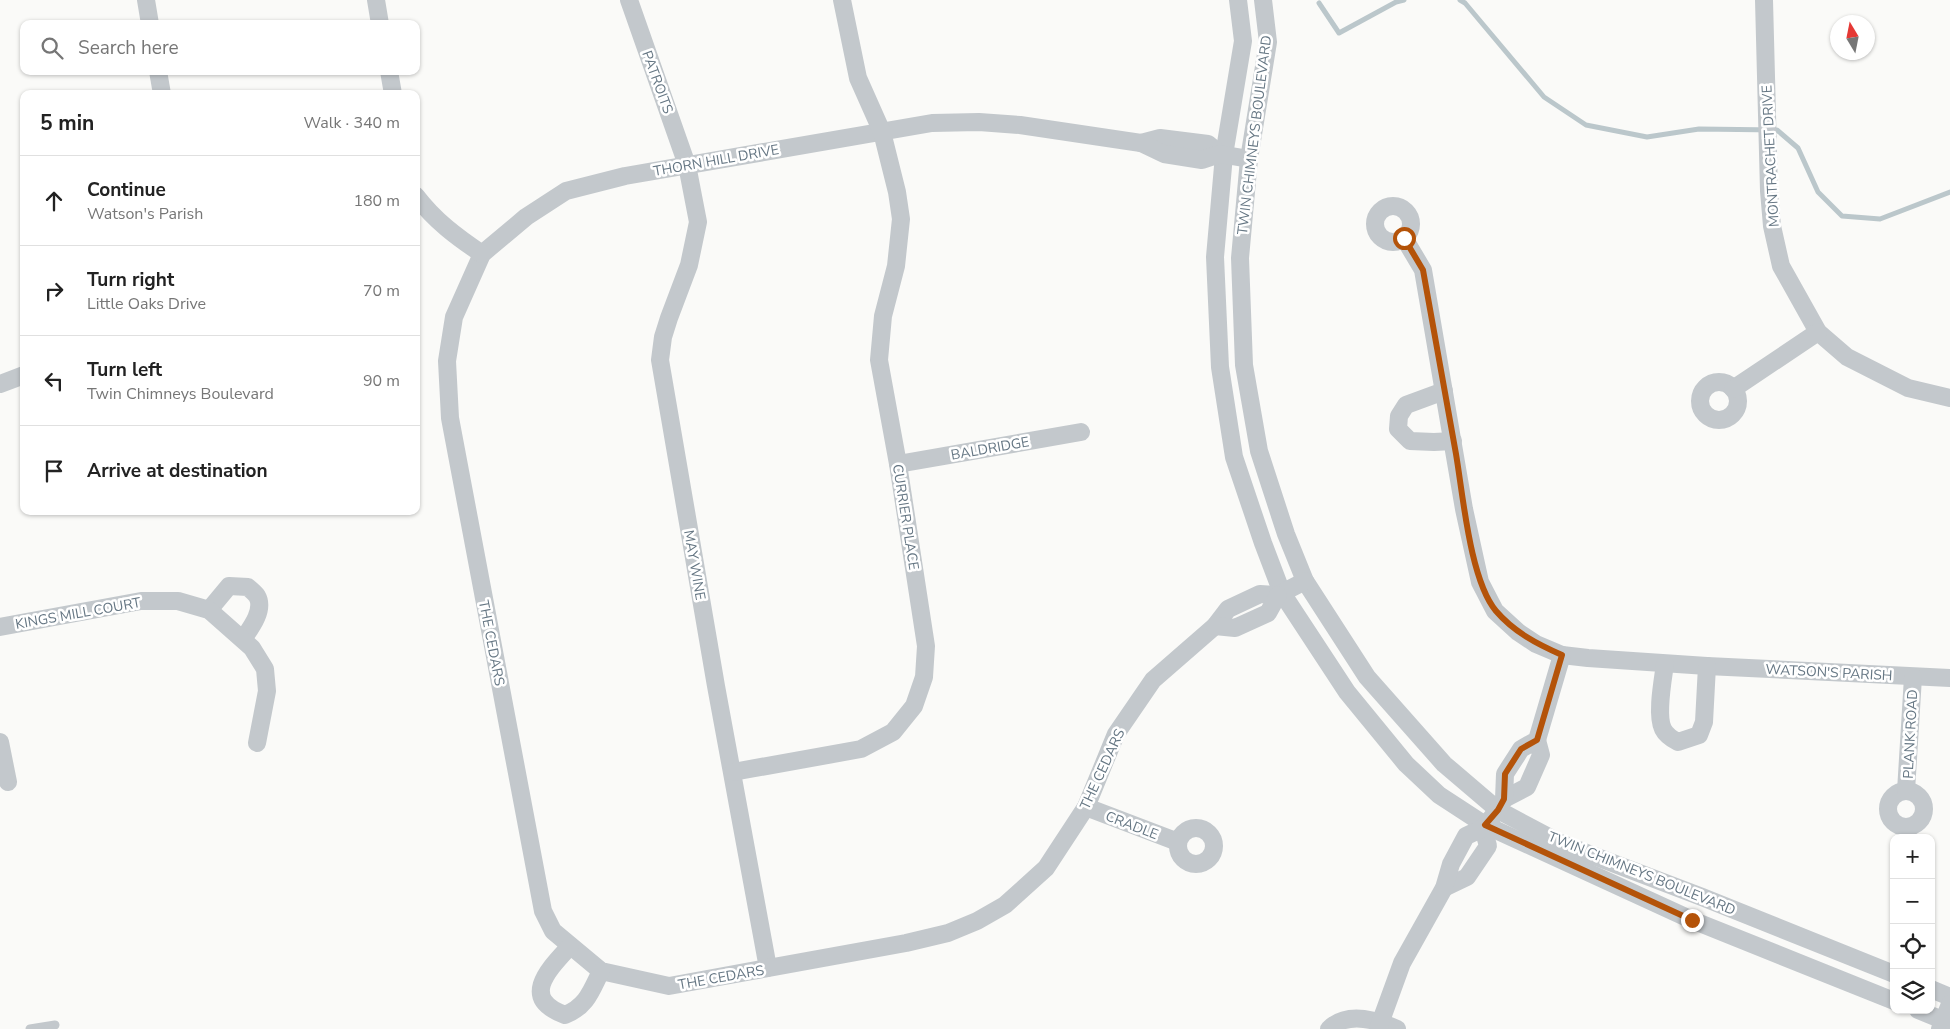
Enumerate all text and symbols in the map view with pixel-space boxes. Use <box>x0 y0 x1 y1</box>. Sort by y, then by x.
north arrow <box>1830 15 1875 60</box>
search box <box>20 20 420 75</box>
icon: search <box>38 34 66 62</box>
street label: TWIN CHIMNEYS BOULEVARD <box>1233 34 1276 236</box>
text: Search here <box>78 35 179 61</box>
street label: PATROITS <box>637 48 678 117</box>
street label: MONTRACHET DRIVE <box>1757 85 1784 227</box>
text: 5 min <box>40 109 94 137</box>
text: Walk · 340 m <box>304 112 400 134</box>
street label: THORN HILL DRIVE <box>652 140 780 181</box>
text: Continue <box>87 177 166 203</box>
icon: ahead <box>40 187 68 215</box>
text: 180 m <box>353 190 400 212</box>
text: Watson's Parish <box>87 203 203 225</box>
route start <box>1393 227 1416 250</box>
text: Turn right <box>87 267 174 293</box>
icon: right <box>40 277 68 305</box>
text: 70 m <box>363 280 400 302</box>
text: Little Oaks Drive <box>87 293 206 315</box>
text: Turn left <box>87 357 162 383</box>
icon: left <box>40 367 68 395</box>
text: 90 m <box>363 370 400 392</box>
text: Twin Chimneys Boulevard <box>87 383 274 405</box>
street label: BALDRIDGE <box>949 432 1031 465</box>
icon: arrive <box>40 457 68 485</box>
text: Arrive at destination <box>87 458 268 484</box>
street label: CURRIER PLACE <box>888 463 923 571</box>
street label: MAY WINE <box>679 529 710 602</box>
street label: KINGS MILL COURT <box>14 593 143 634</box>
street label: THE CEDARS <box>474 599 509 688</box>
street label: WATSON'S PARISH <box>1765 660 1893 685</box>
street label: PLANK ROAD <box>1899 689 1922 779</box>
street label: THE CEDARS <box>1075 726 1130 813</box>
street label: CRADLE <box>1103 807 1161 844</box>
street label: TWIN CHIMNEYS BOULEVARD <box>1545 827 1738 920</box>
map controls <box>1890 834 1935 1014</box>
button: + <box>1890 834 1935 879</box>
button: − <box>1890 879 1935 924</box>
route end <box>1681 909 1704 932</box>
button: locate <box>1890 924 1935 969</box>
street label: THE CEDARS <box>677 961 766 994</box>
button: layers <box>1890 969 1935 1014</box>

